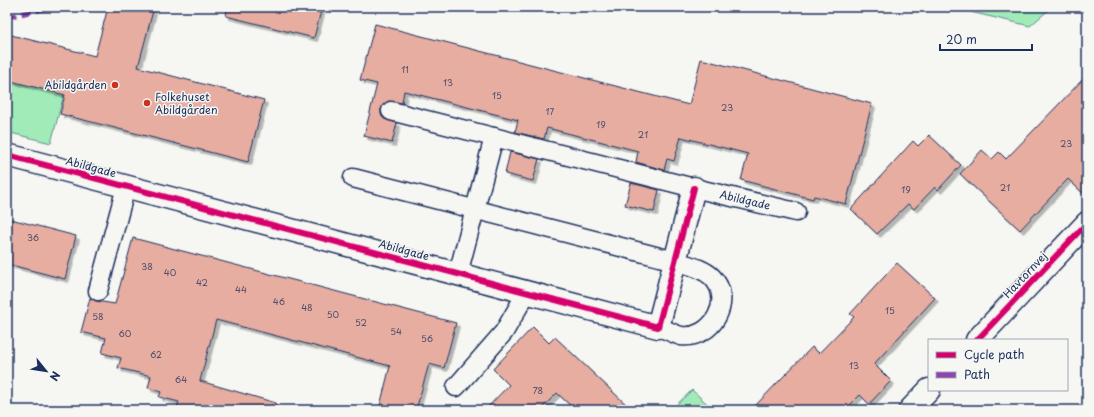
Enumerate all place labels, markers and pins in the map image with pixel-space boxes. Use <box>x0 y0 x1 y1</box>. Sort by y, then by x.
place label: Abildgården <box>44 76 107 93</box>
marker: Abildgården <box>110 80 120 90</box>
place label: Folkehuset Abildgården <box>155 88 218 118</box>
marker: Folkehuset Abildgården <box>142 98 152 108</box>

